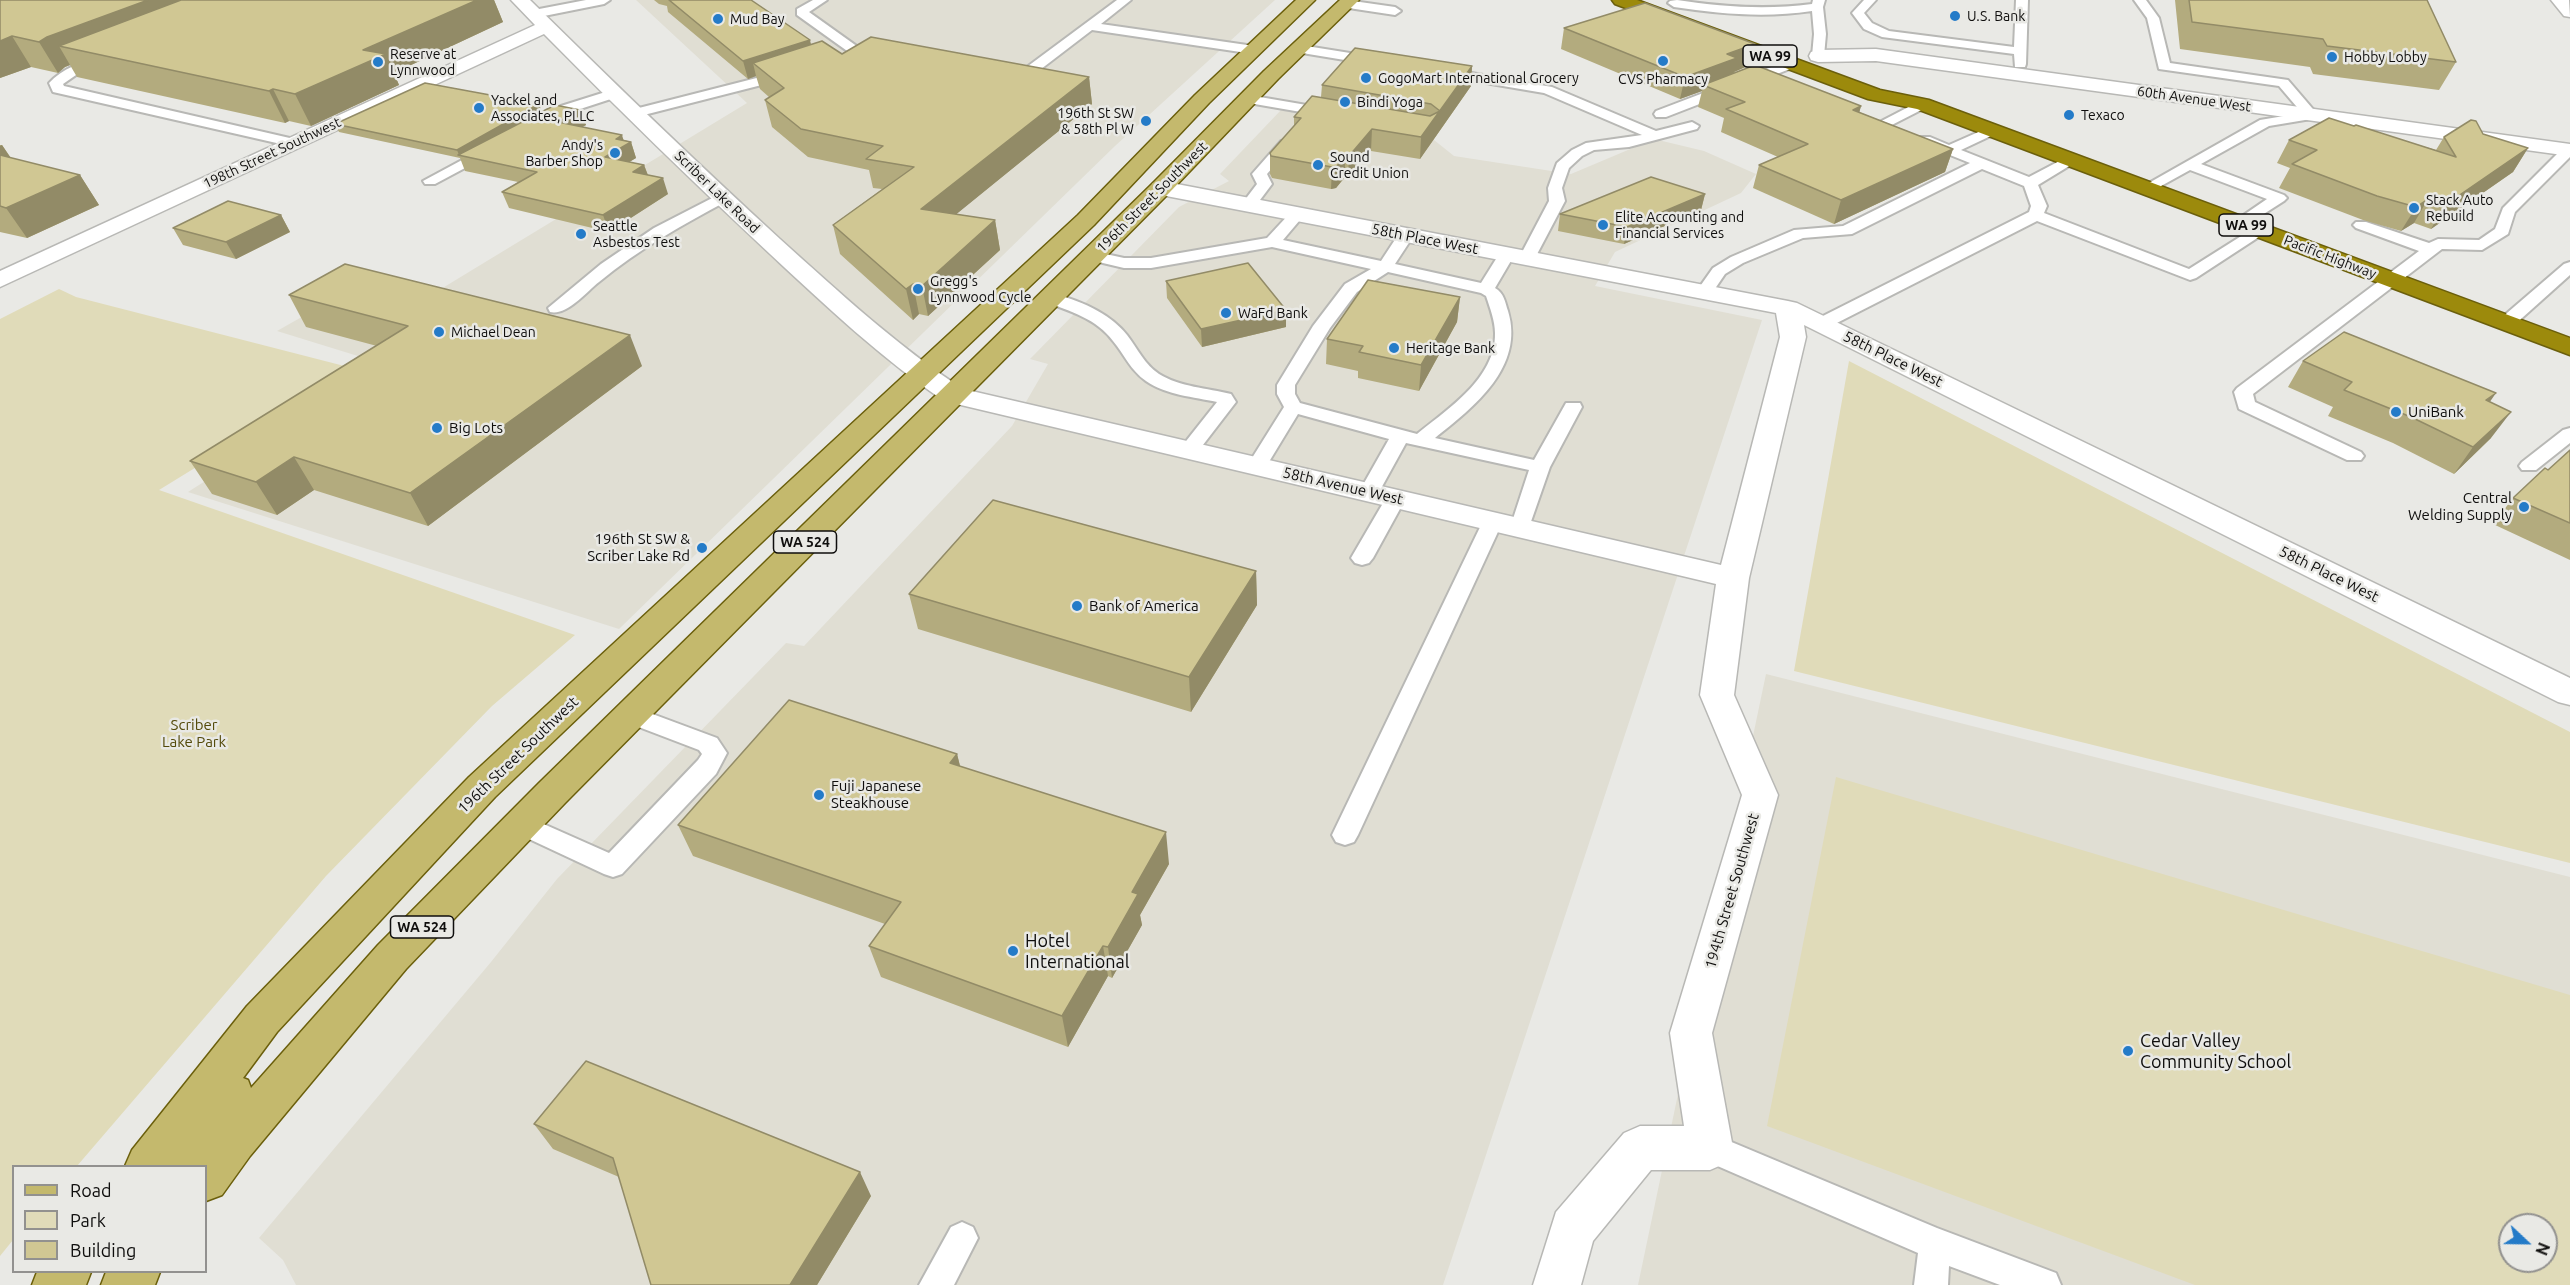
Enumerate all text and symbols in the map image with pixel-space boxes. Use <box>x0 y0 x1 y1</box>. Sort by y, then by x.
place label: U.S. Bank <box>1967 8 2025 24</box>
marker: U.S. Bank <box>1948 9 1962 23</box>
place label: Mud Bay <box>730 11 784 27</box>
marker: Mud Bay <box>711 12 725 26</box>
road number: WA 99 <box>1743 45 1797 67</box>
place label: Reserve at Lynnwood <box>390 46 456 78</box>
place label: Hobby Lobby <box>2344 49 2427 65</box>
marker: Hobby Lobby <box>2325 50 2339 64</box>
marker: CVS Pharmacy <box>1656 54 1670 68</box>
marker: Reserve at Lynnwood <box>371 55 385 69</box>
place label: GogoMart International Grocery <box>1378 70 1579 86</box>
marker: GogoMart International Grocery <box>1359 71 1373 85</box>
place label: CVS Pharmacy <box>1618 71 1708 87</box>
street label: 60th Avenue West <box>2136 83 2252 115</box>
place label: Yackel and Associates, PLLC <box>491 92 594 124</box>
place label: Bindi Yoga <box>1357 94 1423 110</box>
marker: Bindi Yoga <box>1338 95 1352 109</box>
marker: Yackel and Associates, PLLC <box>472 101 486 115</box>
place label: 196th St SW & 58th Pl W <box>1057 105 1134 138</box>
place label: Texaco <box>2081 107 2125 123</box>
marker: Texaco <box>2062 108 2076 122</box>
street label: 198th Street Southwest <box>201 114 343 192</box>
marker: 196th St SW & 58th Pl W <box>1139 114 1153 128</box>
place label: Andy's Barber Shop <box>525 137 603 170</box>
street label: 196th Street Southwest <box>1093 138 1211 256</box>
marker: Andy's Barber Shop <box>608 146 622 160</box>
street label: Scriber Lake Road <box>671 147 763 237</box>
place label: Sound Credit Union <box>1330 149 1409 182</box>
marker: Sound Credit Union <box>1311 158 1325 172</box>
place label: Stack Auto Rebuild <box>2426 192 2494 225</box>
marker: Stack Auto Rebuild <box>2407 201 2421 215</box>
place label: Elite Accounting and Financial Services <box>1615 209 1744 242</box>
road number: WA 99 <box>2219 214 2273 236</box>
place label: Seattle Asbestos Test <box>593 218 680 250</box>
marker: Elite Accounting and Financial Services <box>1596 218 1610 232</box>
street label: 58th Place West <box>1370 220 1480 258</box>
marker: Seattle Asbestos Test <box>574 227 588 241</box>
street label: Pacific Highway <box>2281 232 2379 282</box>
place label: Gregg's Lynnwood Cycle <box>930 273 1031 306</box>
marker: Gregg's Lynnwood Cycle <box>911 282 925 296</box>
place label: WaFd Bank <box>1238 305 1308 321</box>
marker: WaFd Bank <box>1219 306 1233 320</box>
place label: Michael Dean <box>451 324 536 340</box>
marker: Michael Dean <box>432 325 446 339</box>
street label: 58th Place West <box>1840 327 1946 391</box>
place label: Heritage Bank <box>1406 340 1495 356</box>
marker: Heritage Bank <box>1387 341 1401 355</box>
place label: UniBank <box>2408 403 2464 421</box>
marker: UniBank <box>2389 405 2403 419</box>
place label: Big Lots <box>449 419 503 437</box>
marker: Big Lots <box>430 421 444 435</box>
street label: 58th Avenue West <box>1281 463 1405 509</box>
place label: Central Welding Supply <box>2408 489 2512 524</box>
marker: Central Welding Supply <box>2517 500 2531 514</box>
place label: 196th St SW & Scriber Lake Rd <box>587 530 690 565</box>
road number: WA 524 <box>774 531 836 553</box>
marker: 196th St SW & Scriber Lake Rd <box>695 541 709 555</box>
street label: 58th Place West <box>2276 542 2382 606</box>
place label: Bank of America <box>1089 597 1199 615</box>
marker: Bank of America <box>1070 599 1084 613</box>
street label: 196th Street Southwest <box>454 693 582 817</box>
park label: Scriber Lake Park <box>162 716 226 751</box>
place label: Fuji Japanese Steakhouse <box>831 777 921 812</box>
marker: Fuji Japanese Steakhouse <box>812 788 826 802</box>
street label: 194th Street Southwest <box>1701 811 1763 971</box>
road number: WA 524 <box>390 916 454 938</box>
place label: Hotel International <box>1025 930 1129 972</box>
marker: Hotel International <box>1006 944 1020 958</box>
place label: Cedar Valley Community School <box>2140 1030 2291 1072</box>
marker: Cedar Valley Community School <box>2121 1044 2135 1058</box>
legend <box>12 1165 207 1273</box>
text: Road <box>70 1180 112 1200</box>
text: Park <box>70 1210 106 1230</box>
north arrow <box>2498 1213 2558 1273</box>
text: Building <box>70 1240 136 1260</box>
text: N <box>2532 1240 2553 1258</box>

